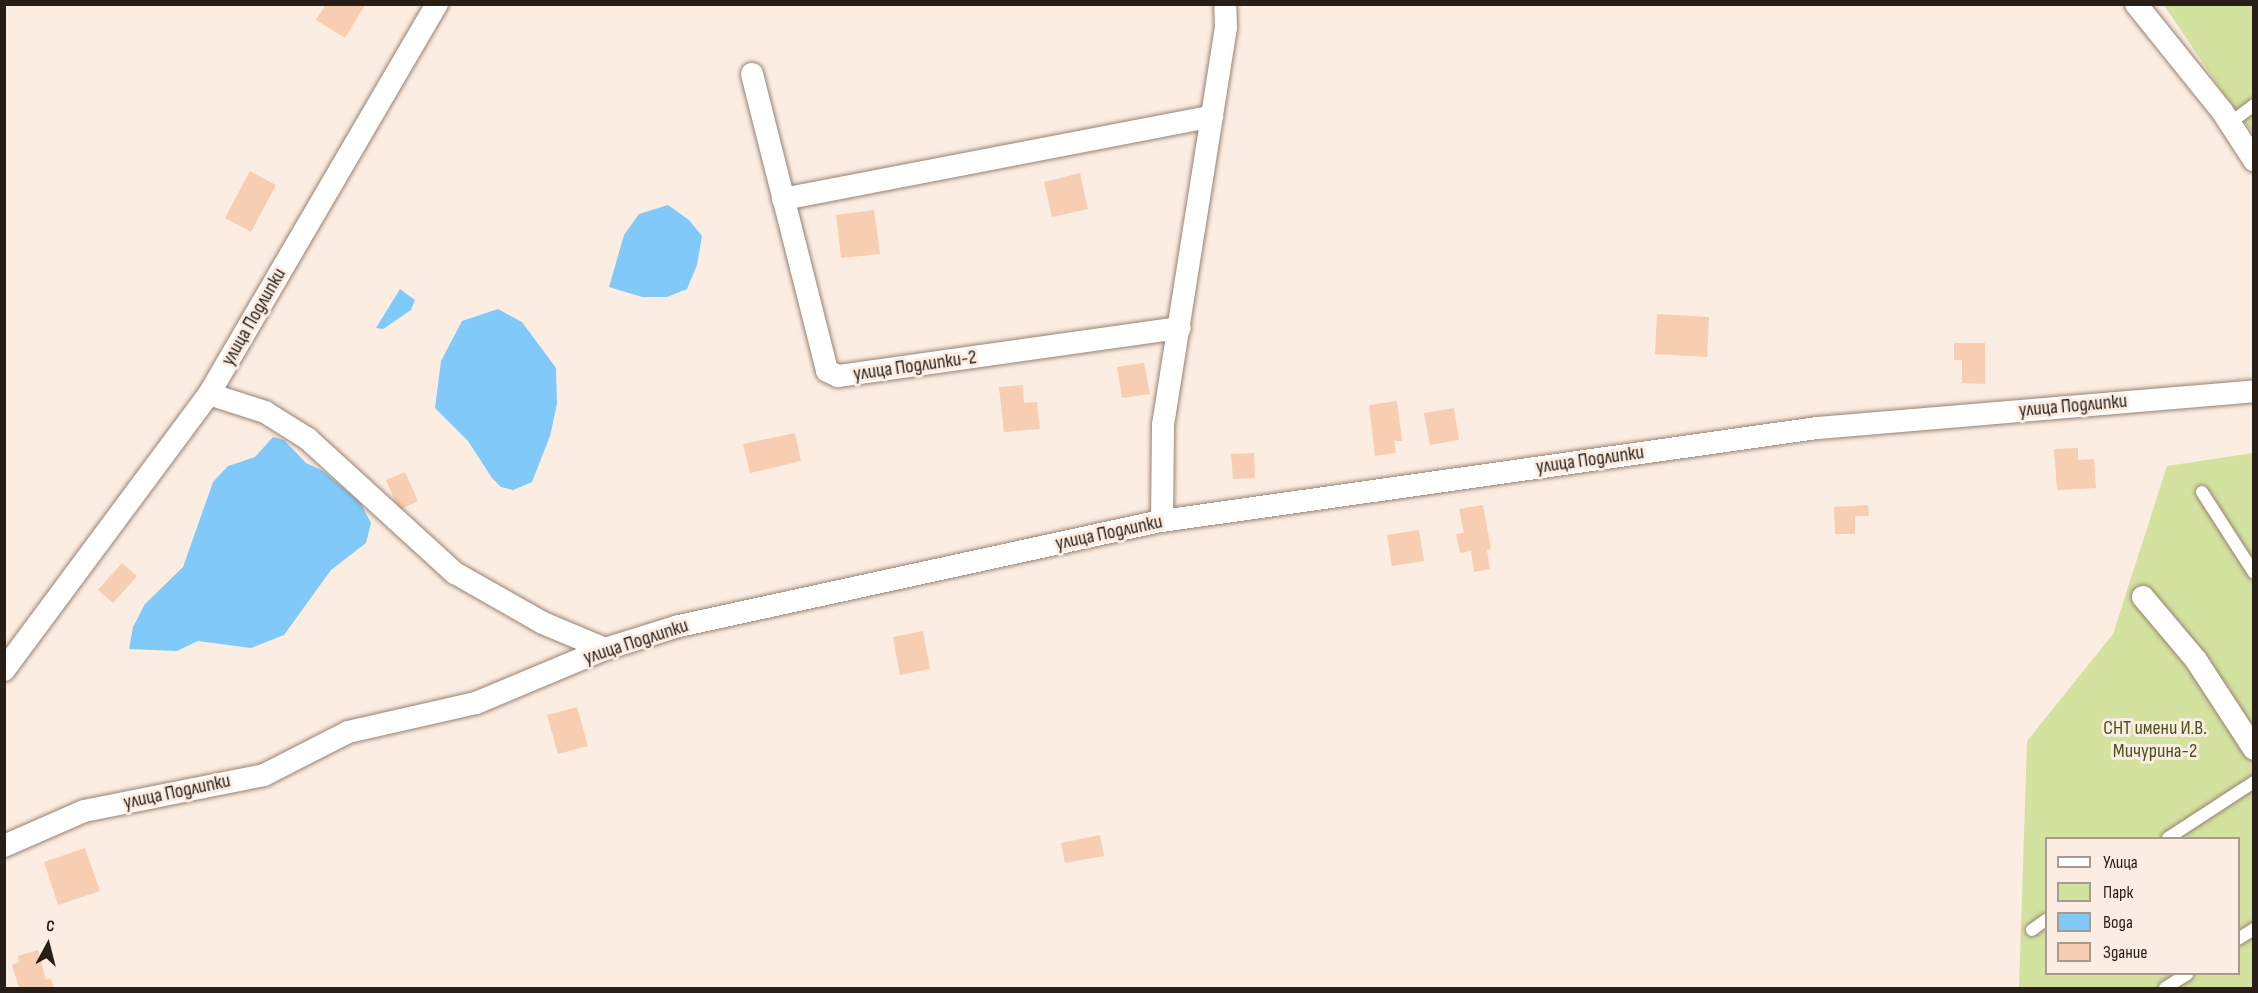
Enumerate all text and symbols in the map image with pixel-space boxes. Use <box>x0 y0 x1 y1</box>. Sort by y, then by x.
street label: улица Подлипки <box>216 264 292 370</box>
street label: улица Подлипки-2 <box>852 345 978 387</box>
street label: улица Подлипки <box>2018 389 2128 423</box>
street label: улица Подлипки <box>1535 441 1645 479</box>
street label: улица Подлипки <box>1053 510 1165 556</box>
street label: улица Подлипки <box>581 614 691 670</box>
park label: СНТ имени И.В. Мичурина-2 <box>2103 716 2207 763</box>
street label: улица Подлипки <box>121 769 233 815</box>
legend <box>2045 837 2240 975</box>
text: Улица <box>2103 852 2138 873</box>
text: Парк <box>2103 882 2133 903</box>
text: Вода <box>2103 912 2133 933</box>
north arrow <box>18 915 78 975</box>
text: С <box>45 917 55 937</box>
text: Здание <box>2103 942 2148 963</box>

